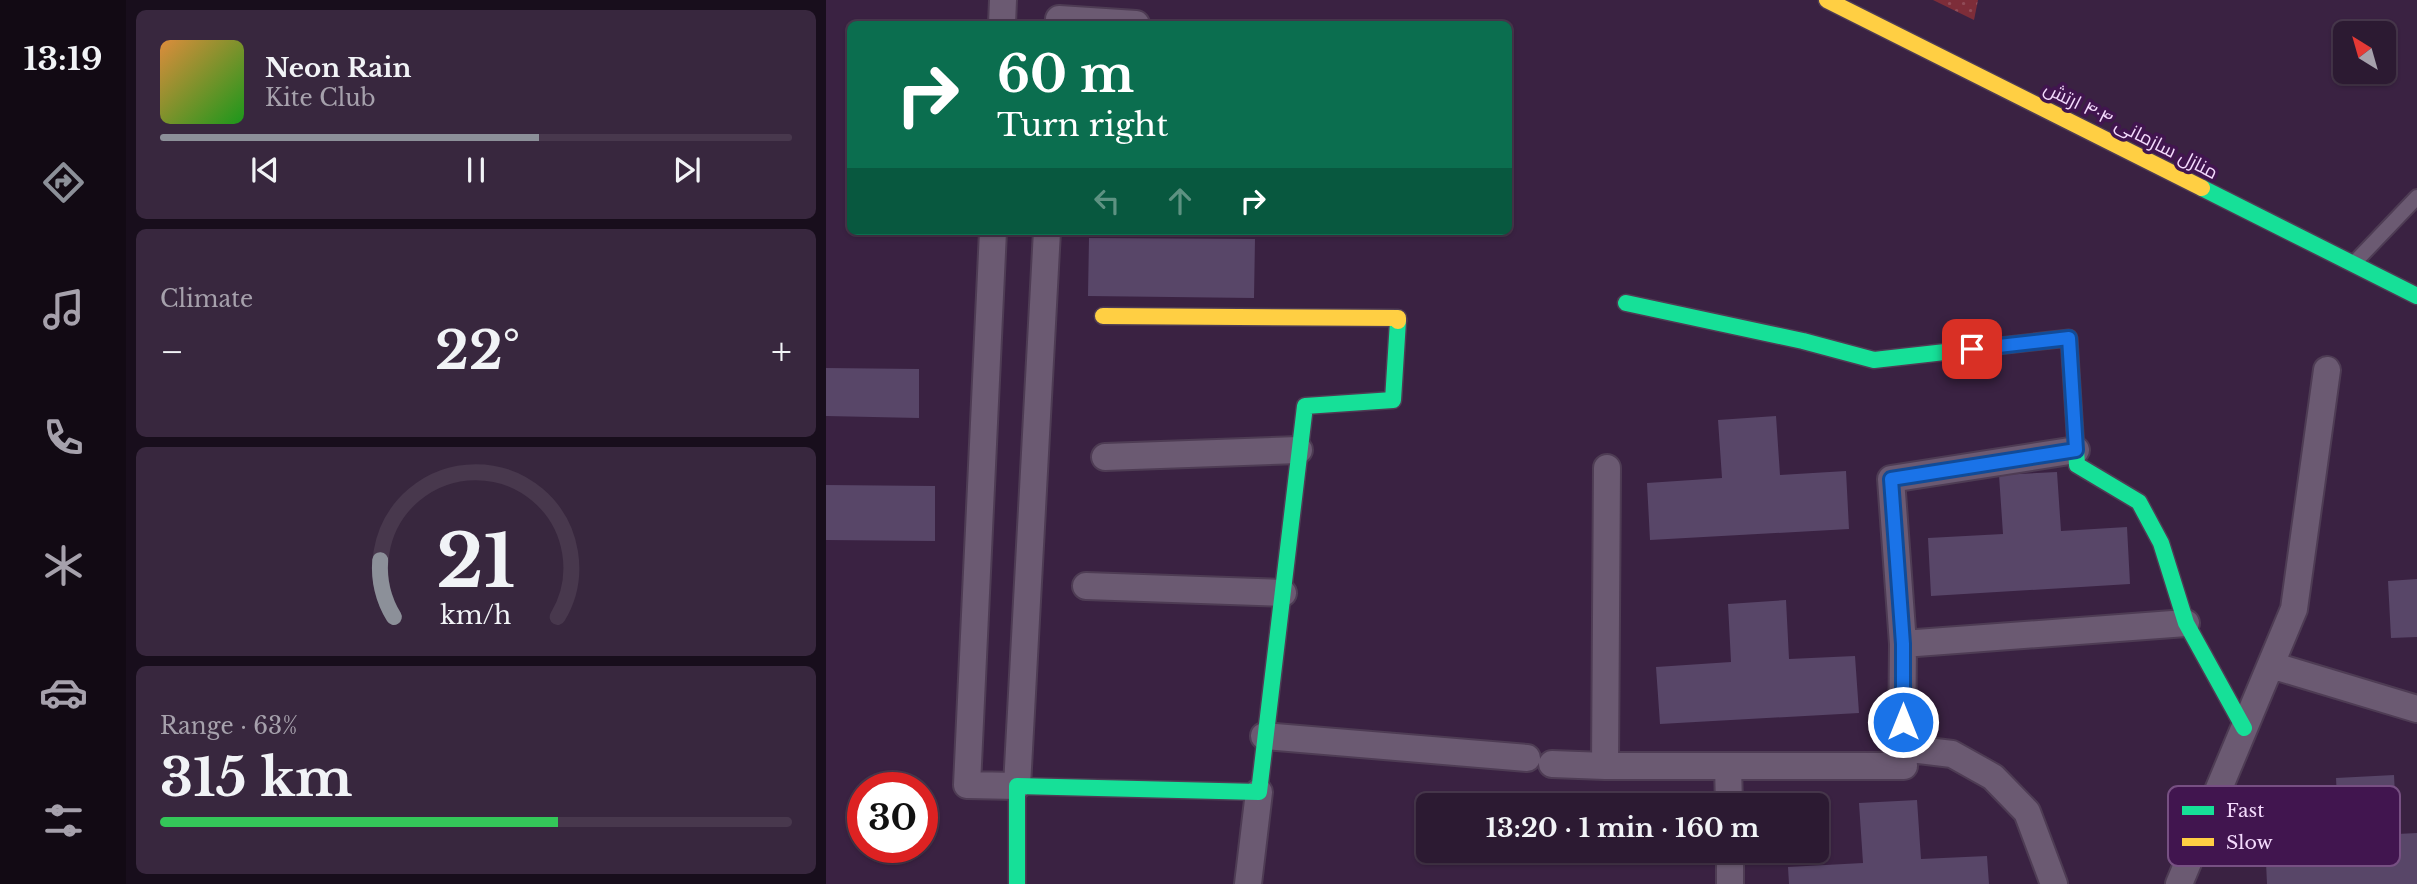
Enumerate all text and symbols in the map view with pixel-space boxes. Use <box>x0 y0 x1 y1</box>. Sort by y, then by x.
north arrow <box>2333 21 2396 84</box>
map controls <box>2333 21 2396 84</box>
text: 13:19 <box>24 39 102 79</box>
text: 60 m <box>997 44 1134 105</box>
icon: right <box>882 49 973 140</box>
text: Neon Rain <box>265 52 411 84</box>
street label: منازل سازمانی ۴۰۴ ارتش <box>2040 76 2222 184</box>
text: Kite Club <box>265 84 376 112</box>
text: Turn right <box>997 105 1168 145</box>
icon: previous <box>246 151 284 189</box>
icon: pause <box>457 151 495 189</box>
icon: next <box>668 151 706 189</box>
icon: directions <box>39 158 88 207</box>
icon: left <box>1088 182 1126 220</box>
icon: ahead <box>1161 182 1199 220</box>
icon: right <box>1234 182 1272 220</box>
icon: music <box>39 285 88 334</box>
text: Climate <box>160 285 253 313</box>
text: 22° <box>435 319 520 383</box>
pin <box>1942 319 2002 379</box>
text: − <box>160 328 184 375</box>
text: + <box>771 328 792 375</box>
icon: arrive <box>1953 330 1991 368</box>
icon: phone <box>39 413 88 462</box>
text: 21 <box>436 517 516 608</box>
icon: climate <box>39 541 88 590</box>
text: km/h <box>441 600 511 631</box>
icon: car <box>39 668 88 717</box>
position arrow <box>1866 685 1940 759</box>
text: Range · 63% <box>160 712 298 740</box>
text: 315 km <box>160 746 353 810</box>
speed limit sign: 30 <box>847 772 938 863</box>
legend <box>2168 786 2400 866</box>
icon: filters <box>39 796 88 845</box>
text: Fast <box>2226 799 2265 822</box>
text: 13:20 · 1 min · 160 m <box>1486 812 1759 844</box>
text: Slow <box>2226 831 2273 854</box>

